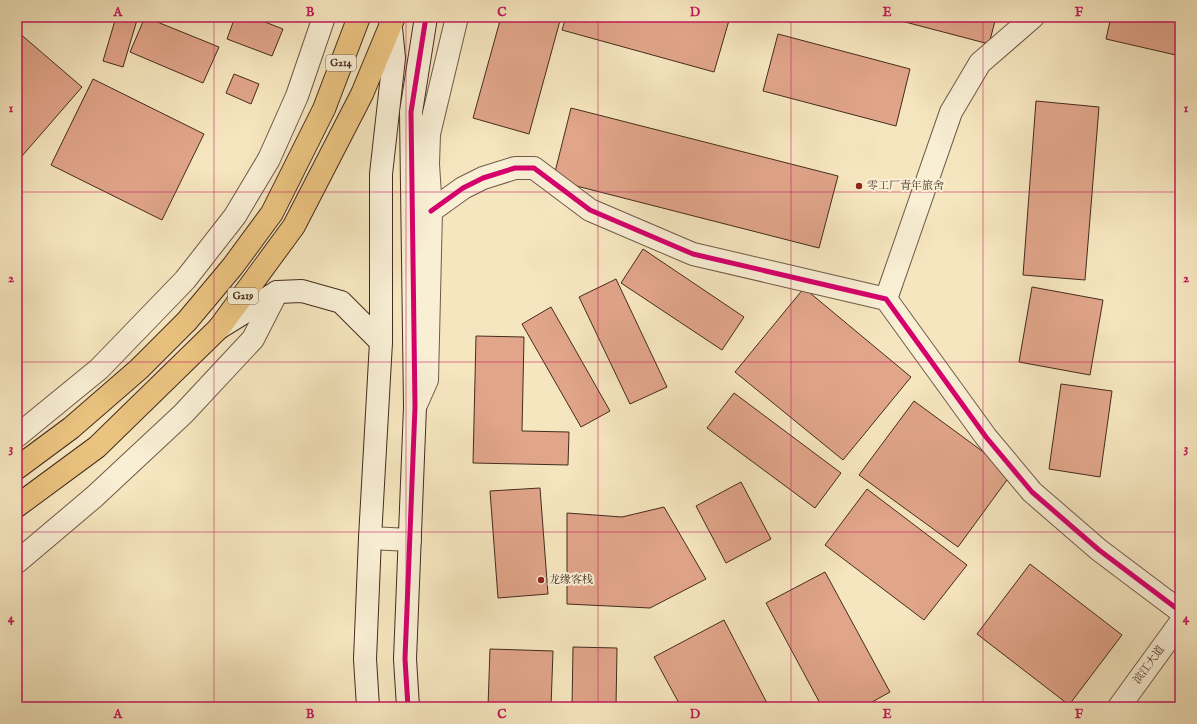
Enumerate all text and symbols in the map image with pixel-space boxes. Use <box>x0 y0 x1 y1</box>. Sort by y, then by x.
text: A <box>113 4 124 21</box>
text: B <box>306 4 315 21</box>
text: C <box>497 4 507 21</box>
text: D <box>690 4 701 21</box>
text: E <box>882 4 892 21</box>
text: F <box>1075 4 1084 21</box>
road number: G214 <box>326 55 356 71</box>
text: 1 <box>9 100 14 117</box>
text: 1 <box>1184 100 1189 117</box>
place label: 零工厂青年旅舍 <box>867 179 944 193</box>
marker: 零工厂青年旅舍 <box>854 181 864 191</box>
text: 2 <box>8 270 14 287</box>
text: 2 <box>1183 270 1189 287</box>
road number: G219 <box>228 288 258 304</box>
text: 3 <box>9 440 14 457</box>
text: 3 <box>1184 440 1189 457</box>
place label: 龙缘客栈 <box>549 573 593 587</box>
marker: 龙缘客栈 <box>536 575 546 585</box>
text: 4 <box>8 610 15 627</box>
text: 4 <box>1183 610 1190 627</box>
street label: 滨江大道 <box>1130 643 1168 687</box>
text: A <box>113 706 124 723</box>
text: B <box>306 706 315 723</box>
text: C <box>497 706 507 723</box>
text: D <box>690 706 701 723</box>
text: E <box>882 706 892 723</box>
text: F <box>1075 706 1084 723</box>

